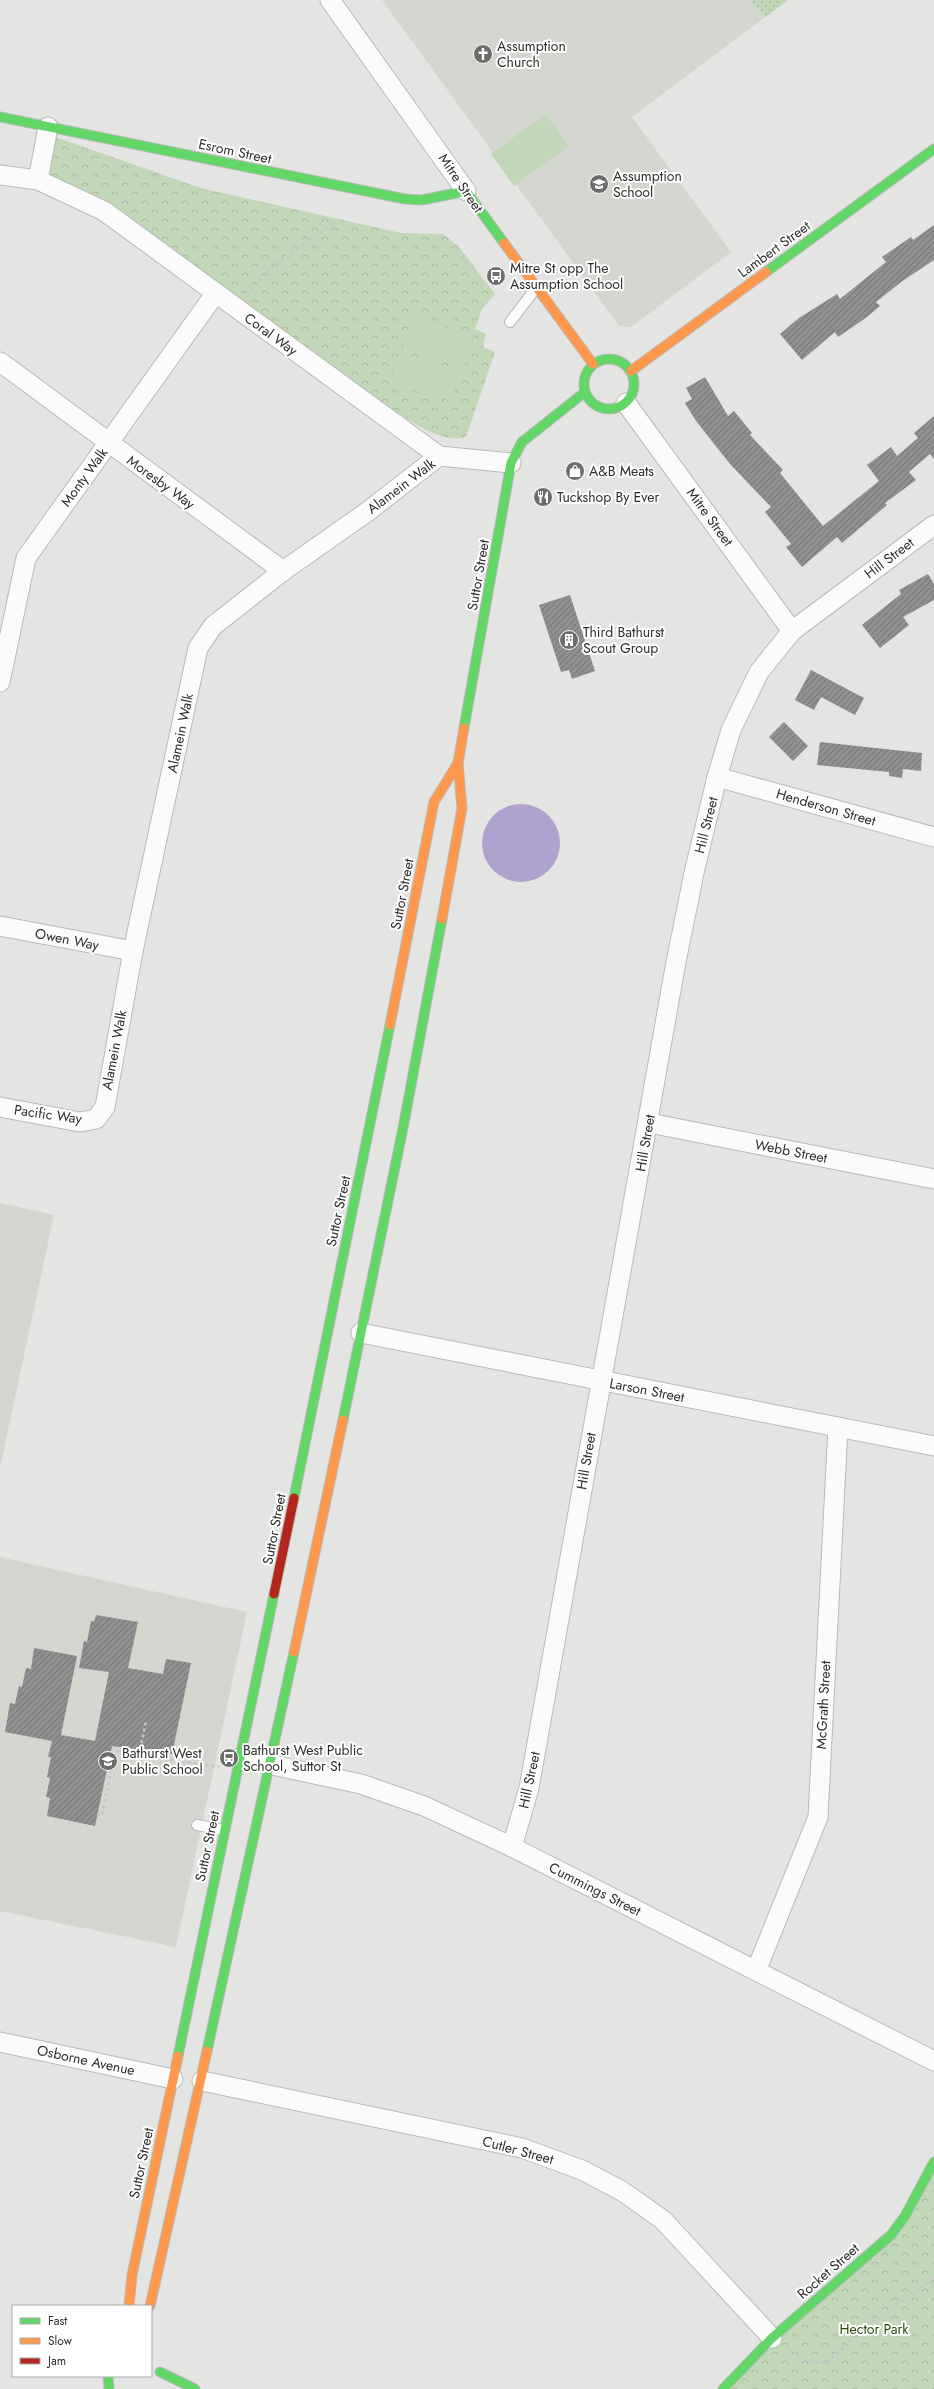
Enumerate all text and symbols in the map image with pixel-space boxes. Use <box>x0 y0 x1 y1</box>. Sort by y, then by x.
place label: Assumption Church <box>497 36 566 72</box>
church icon: Assumption Church <box>472 43 494 65</box>
street label: Esrom Street <box>197 134 274 169</box>
street label: Mitre Street <box>434 149 489 217</box>
place label: Assumption School <box>613 166 682 202</box>
school or university icon: Assumption School <box>588 173 610 195</box>
street label: Lambert Street <box>734 216 815 282</box>
place label: Mitre St opp The Assumption School <box>510 258 623 294</box>
bus stop icon: Mitre St opp The Assumption School <box>485 265 507 287</box>
street label: Coral Way <box>240 308 302 361</box>
street label: Monty Walk <box>56 443 113 511</box>
street label: Moresby Way <box>123 450 200 514</box>
street label: Alamein Walk <box>363 453 440 518</box>
shop icon: A&B Meats <box>564 460 586 482</box>
place label: A&B Meats <box>589 461 654 481</box>
street label: Mitre Street <box>682 484 738 551</box>
restaurant icon: Tuckshop By Ever <box>532 486 554 508</box>
place label: Tuckshop By Ever <box>557 487 659 507</box>
street label: Hill Street <box>860 532 919 583</box>
street label: Suttor Street <box>462 537 494 612</box>
place label: Third Bathurst Scout Group <box>583 622 665 658</box>
building icon: Third Bathurst Scout Group <box>558 629 580 651</box>
street label: Alamein Walk <box>162 690 198 775</box>
street label: Henderson Street <box>774 783 879 831</box>
street label: Hill Street <box>689 794 723 855</box>
street label: Suttor Street <box>385 856 419 931</box>
street label: Owen Way <box>33 923 101 955</box>
street label: Alamein Walk <box>96 1007 132 1092</box>
street label: Pacific Way <box>13 1099 84 1129</box>
street label: Hill Street <box>630 1112 660 1173</box>
street label: Webb Street <box>753 1134 830 1168</box>
street label: Suttor Street <box>321 1173 355 1248</box>
street label: Larson Street <box>608 1373 687 1407</box>
street label: Hill Street <box>571 1430 601 1491</box>
street label: Suttor Street <box>257 1491 291 1566</box>
street label: McGrath Street <box>811 1660 835 1750</box>
place label: Bathurst West Public School, Suttor St <box>243 1740 363 1776</box>
place label: Bathurst West Public School <box>122 1743 203 1779</box>
bus stop icon: Bathurst West Public School, Suttor St <box>218 1747 240 1769</box>
street label: Hill Street <box>513 1749 545 1810</box>
school or university icon: Bathurst West Public School <box>97 1750 119 1772</box>
street label: Suttor Street <box>190 1808 224 1883</box>
street label: Cummings Street <box>545 1857 645 1921</box>
street label: Osborne Avenue <box>35 2040 137 2080</box>
street label: Suttor Street <box>124 2125 158 2200</box>
street label: Cutler Street <box>480 2131 557 2169</box>
street label: Rocket Street <box>793 2238 864 2304</box>
legend <box>12 2305 152 2377</box>
text: Fast <box>48 2312 67 2330</box>
park label: Hector Park <box>840 2319 909 2339</box>
text: Slow <box>48 2332 73 2350</box>
text: Jam <box>46 2352 66 2370</box>

